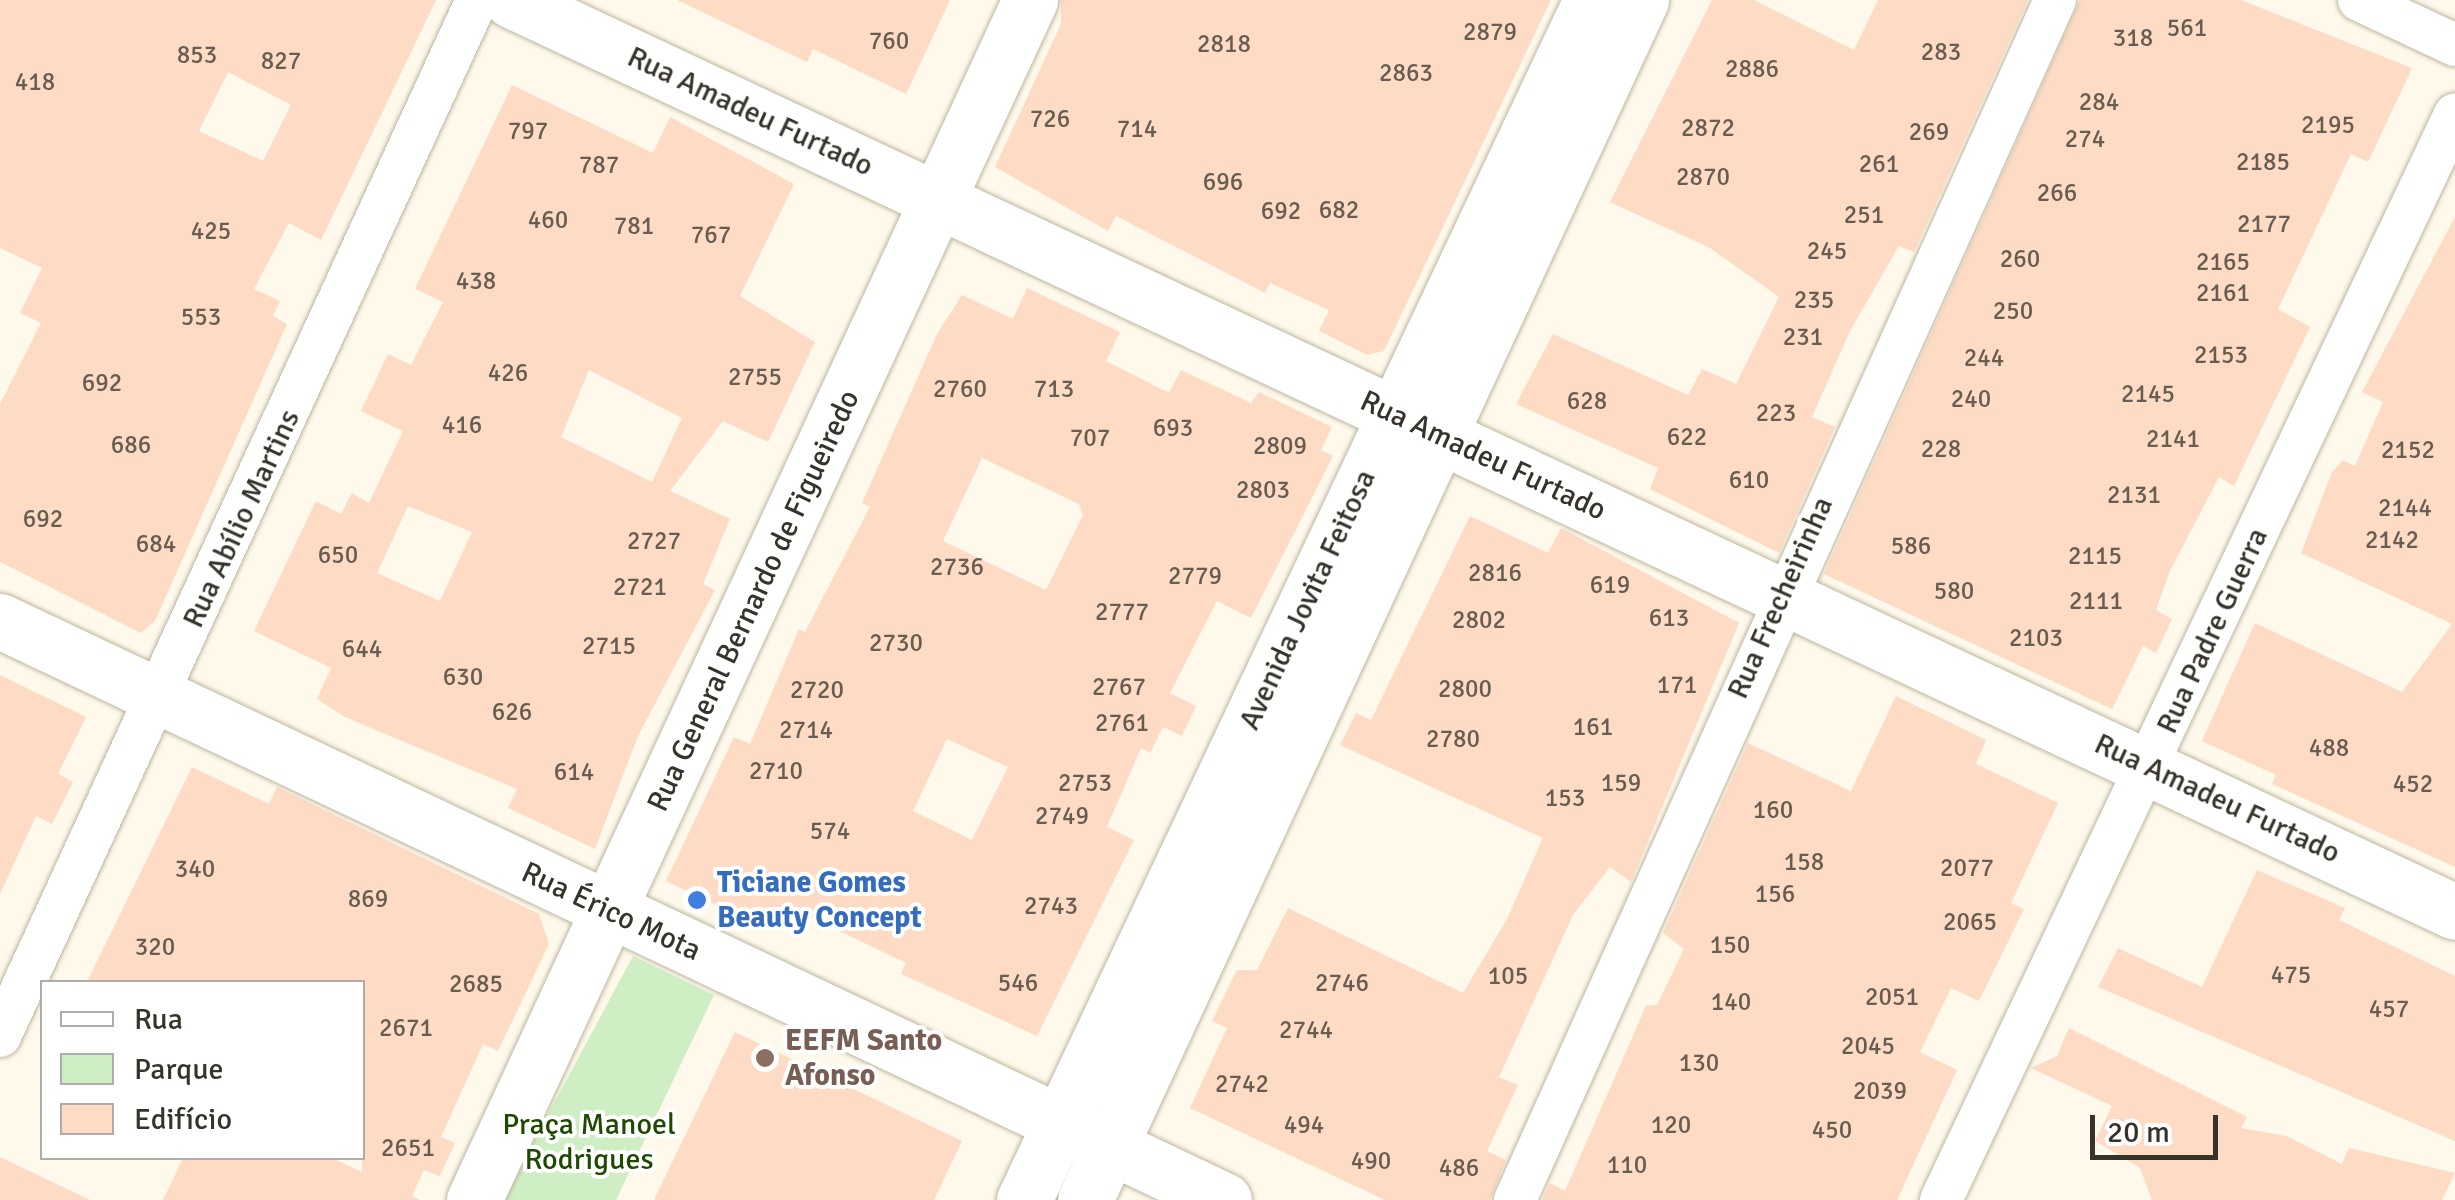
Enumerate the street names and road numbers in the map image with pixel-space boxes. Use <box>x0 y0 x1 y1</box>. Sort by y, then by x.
street label: Rua Amadeu Furtado <box>621 39 879 185</box>
street label: Rua Amadeu Furtado <box>1354 383 1612 529</box>
street label: Rua General Bernardo de Figueiredo <box>640 385 868 817</box>
street label: Rua Abílio Martins <box>176 404 308 634</box>
street label: Avenida Jovita Feitosa <box>1232 464 1384 736</box>
street label: Rua Frecheirinha <box>1720 491 1842 705</box>
street label: Rua Padre Guerra <box>2150 522 2276 740</box>
street label: Rua Amadeu Furtado <box>2088 726 2346 872</box>
street label: Rua Érico Mota <box>516 855 706 969</box>

